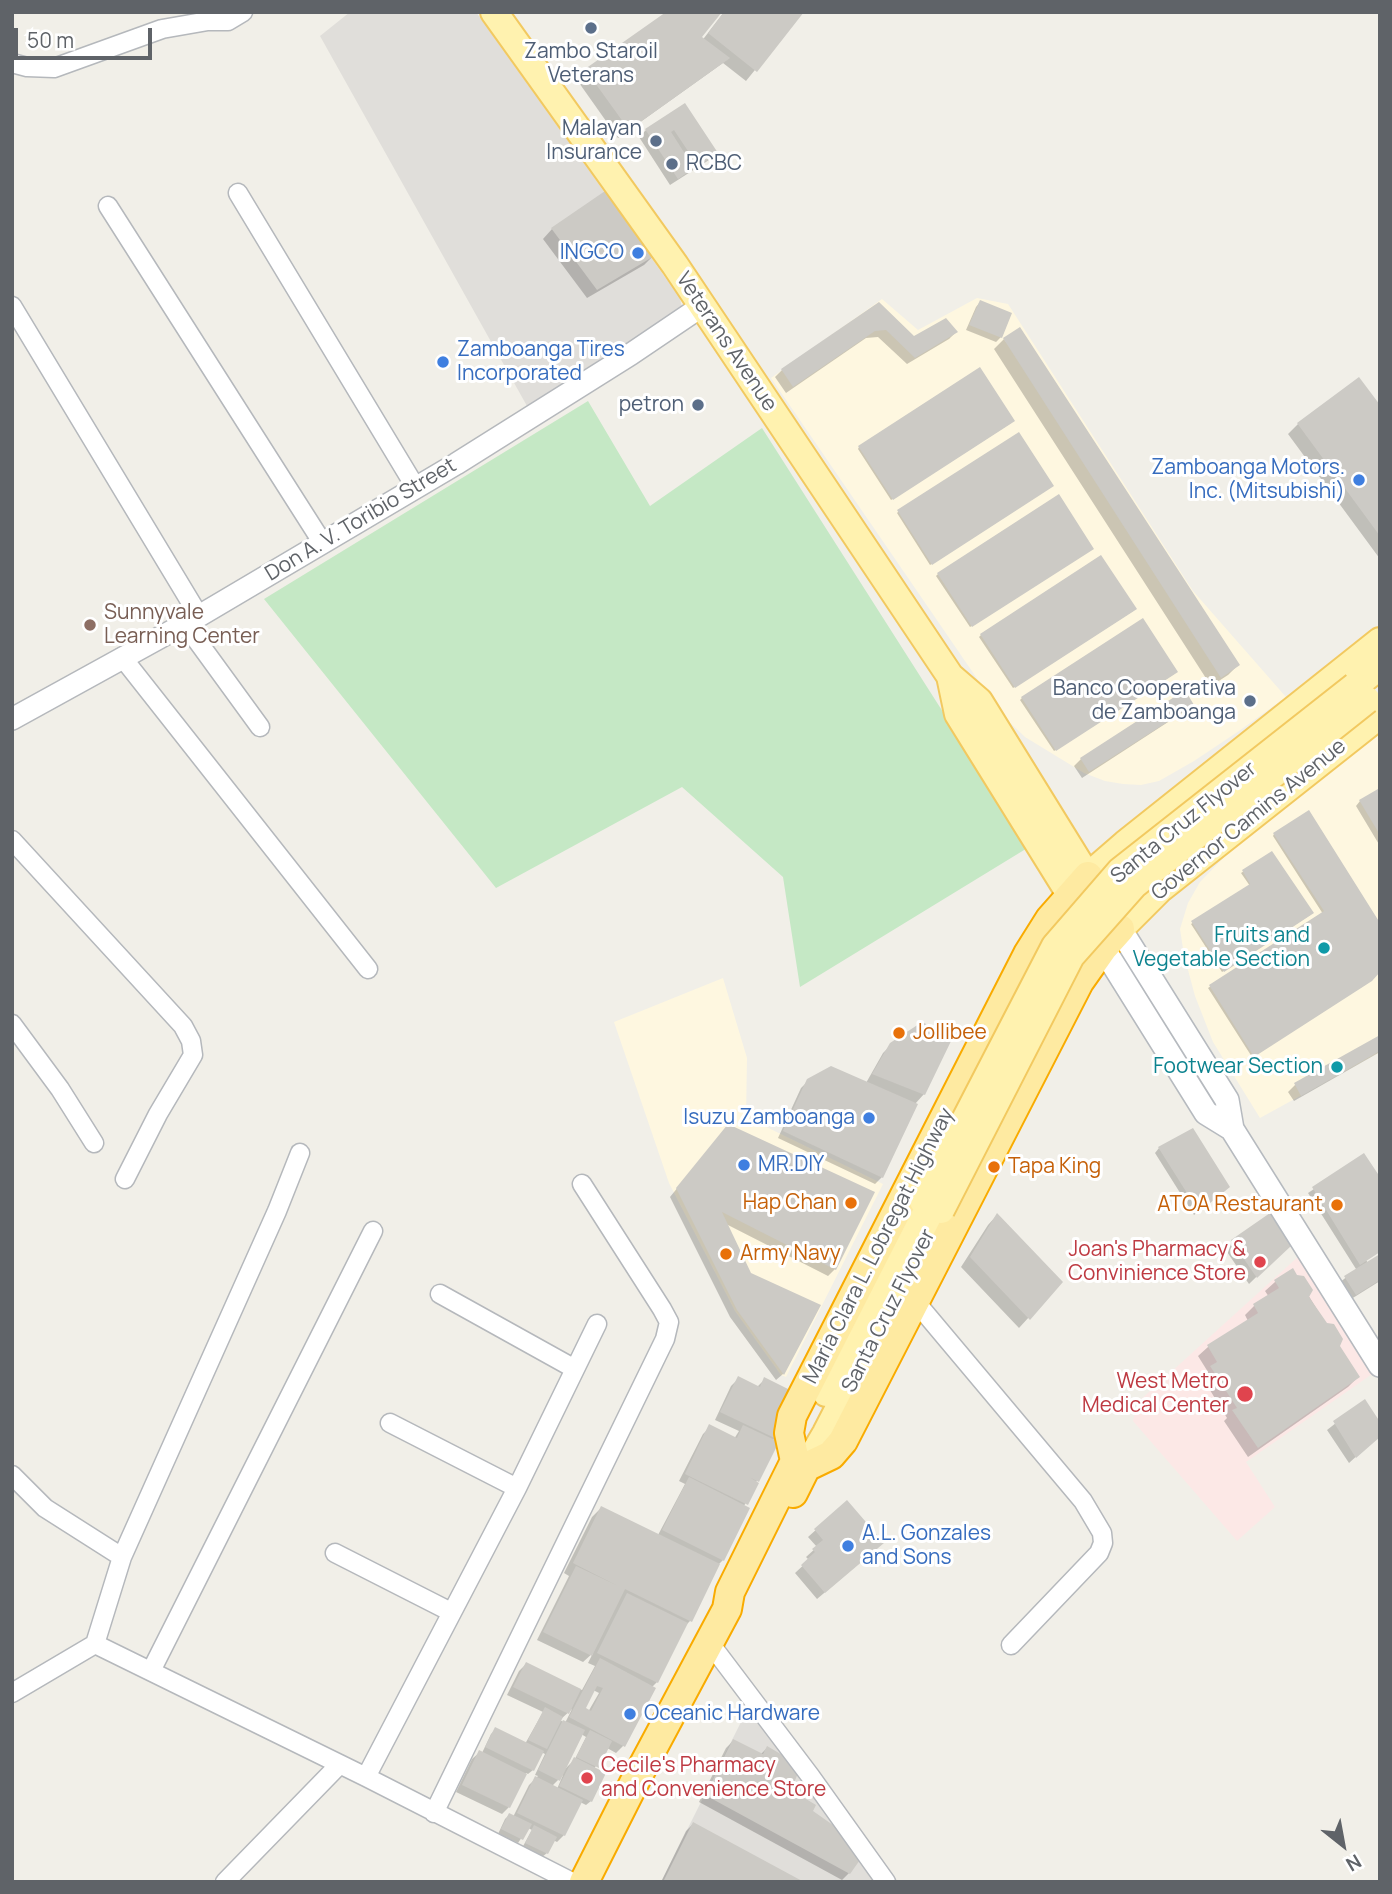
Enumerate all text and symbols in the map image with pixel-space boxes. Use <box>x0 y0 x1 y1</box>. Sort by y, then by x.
scale bar <box>18 14 156 58</box>
marker: Zambo Staroil Veterans <box>583 20 599 36</box>
text: 50 m <box>27 26 74 54</box>
place label: Zambo Staroil Veterans <box>524 39 658 89</box>
place label: Malayan Insurance <box>546 116 642 166</box>
marker: Malayan Insurance <box>648 133 664 149</box>
place label: RCBC <box>686 151 742 177</box>
marker: RCBC <box>664 156 680 172</box>
place label: INGCO <box>560 240 624 266</box>
marker: INGCO <box>630 245 646 261</box>
street label: Veterans Avenue <box>670 268 782 416</box>
place label: Zamboanga Tires Incorporated <box>457 337 625 387</box>
marker: Zamboanga Tires Incorporated <box>435 354 451 370</box>
place label: petron <box>619 392 684 418</box>
marker: petron <box>690 397 706 413</box>
street label: Don A. V. Toribio Street <box>261 453 461 587</box>
place label: Zamboanga Motors. Inc. (Mitsubishi) <box>1151 455 1345 505</box>
marker: Zamboanga Motors. Inc. (Mitsubishi) <box>1351 472 1367 488</box>
place label: Sunnyvale Learning Center <box>104 600 260 650</box>
marker: Sunnyvale Learning Center <box>82 617 98 633</box>
place label: Banco Cooperativa de Zamboanga <box>1053 676 1236 726</box>
marker: Banco Cooperativa de Zamboanga <box>1242 693 1258 709</box>
street label: Governor Camins Avenue <box>1147 734 1351 906</box>
street label: Santa Cruz Flyover <box>1106 757 1262 889</box>
place label: Fruits and Vegetable Section <box>1133 923 1310 973</box>
marker: Fruits and Vegetable Section <box>1316 940 1332 956</box>
place label: Jollibee <box>913 1020 987 1046</box>
marker: Jollibee <box>891 1025 907 1041</box>
place label: Footwear Section <box>1153 1054 1323 1080</box>
marker: Footwear Section <box>1329 1059 1345 1075</box>
street label: Maria Clara L. Lobregat Highway <box>798 1104 960 1388</box>
place label: Isuzu Zamboanga <box>683 1105 855 1131</box>
marker: Isuzu Zamboanga <box>861 1110 877 1126</box>
place label: MR.DIY <box>758 1152 824 1178</box>
place label: Tapa King <box>1008 1154 1101 1180</box>
marker: MR.DIY <box>736 1157 752 1173</box>
marker: Tapa King <box>986 1159 1002 1175</box>
place label: Hap Chan <box>743 1190 837 1216</box>
place label: ATOA Restaurant <box>1157 1192 1323 1218</box>
marker: Hap Chan <box>843 1195 859 1211</box>
marker: ATOA Restaurant <box>1329 1197 1345 1213</box>
street label: Santa Cruz Flyover <box>837 1225 941 1397</box>
place label: Joan's Pharmacy & Convinience Store <box>1068 1237 1246 1287</box>
place label: Army Navy <box>740 1241 841 1267</box>
marker: Army Navy <box>718 1246 734 1262</box>
marker: Joan's Pharmacy & Convinience Store <box>1252 1254 1268 1270</box>
place label: West Metro Medical Center <box>1082 1369 1229 1419</box>
marker: West Metro Medical Center <box>1235 1384 1255 1404</box>
place label: A.L. Gonzales and Sons <box>862 1521 991 1571</box>
marker: A.L. Gonzales and Sons <box>840 1538 856 1554</box>
place label: Oceanic Hardware <box>644 1701 820 1727</box>
marker: Oceanic Hardware <box>622 1706 638 1722</box>
place label: Cecile's Pharmacy and Convenience Store <box>601 1753 826 1803</box>
marker: Cecile's Pharmacy and Convenience Store <box>579 1770 595 1786</box>
north arrow <box>1308 1810 1378 1880</box>
text: N <box>1341 1848 1366 1878</box>

